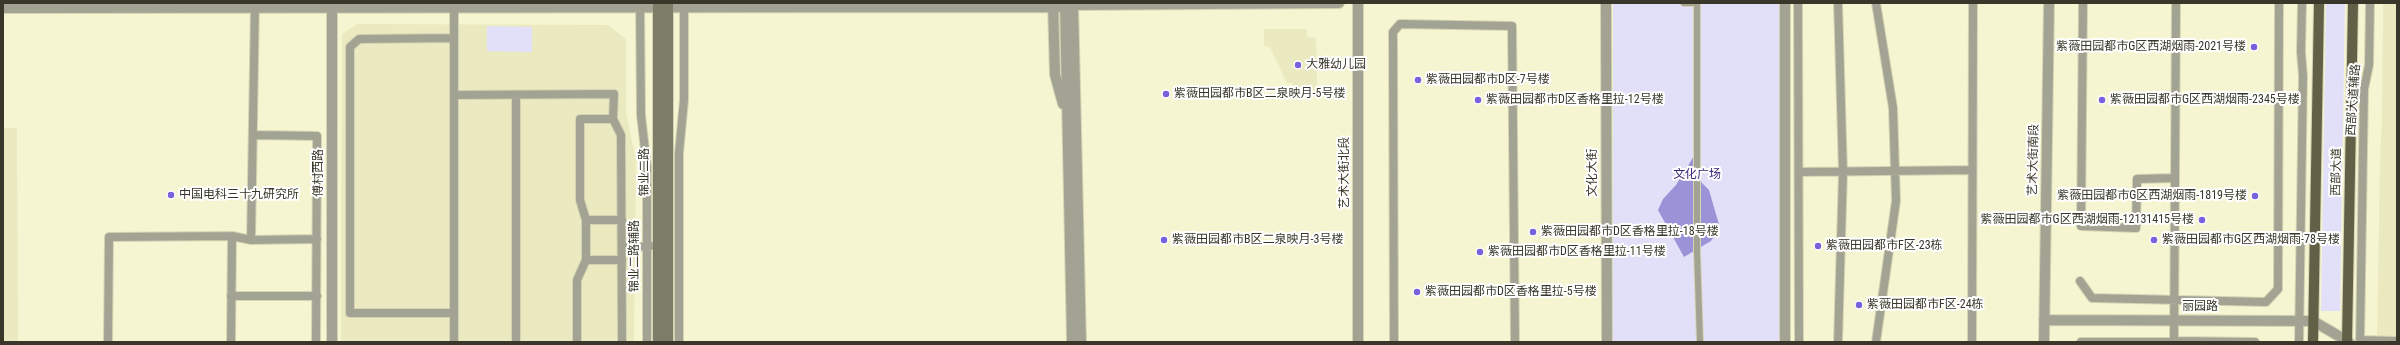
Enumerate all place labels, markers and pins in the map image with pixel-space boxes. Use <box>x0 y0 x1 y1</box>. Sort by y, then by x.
place label: 紫薇田园都市G区西湖烟雨-2021号楼 <box>2056 40 2246 54</box>
marker: 紫薇田园都市G区西湖烟雨-2021号楼 <box>2249 42 2259 52</box>
place label: 大雅幼儿园 <box>1306 58 1366 72</box>
marker: 大雅幼儿园 <box>1293 60 1303 70</box>
place label: 紫薇田园都市D区-7号楼 <box>1426 73 1550 87</box>
marker: 紫薇田园都市D区-7号楼 <box>1413 75 1423 85</box>
place label: 紫薇田园都市B区二泉映月-5号楼 <box>1174 87 1345 101</box>
marker: 紫薇田园都市B区二泉映月-5号楼 <box>1161 89 1171 99</box>
place label: 紫薇田园都市D区香格里拉-12号楼 <box>1486 93 1664 107</box>
place label: 紫薇田园都市G区西湖烟雨-2345号楼 <box>2110 93 2300 107</box>
marker: 紫薇田园都市D区香格里拉-12号楼 <box>1473 95 1483 105</box>
marker: 紫薇田园都市G区西湖烟雨-2345号楼 <box>2097 95 2107 105</box>
place label: 中国电科三十九研究所 <box>179 188 299 202</box>
place label: 紫薇田园都市G区西湖烟雨-1819号楼 <box>2057 189 2247 203</box>
marker: 中国电科三十九研究所 <box>166 190 176 200</box>
marker: 紫薇田园都市G区西湖烟雨-1819号楼 <box>2250 191 2260 201</box>
place label: 紫薇田园都市G区西湖烟雨-12131415号楼 <box>1981 213 2194 227</box>
marker: 紫薇田园都市G区西湖烟雨-12131415号楼 <box>2197 215 2207 225</box>
place label: 紫薇田园都市D区香格里拉-18号楼 <box>1541 225 1719 239</box>
marker: 紫薇田园都市D区香格里拉-18号楼 <box>1528 227 1538 237</box>
place label: 紫薇田园都市B区二泉映月-3号楼 <box>1172 233 1343 247</box>
place label: 紫薇田园都市G区西湖烟雨-78号楼 <box>2162 233 2340 247</box>
marker: 紫薇田园都市B区二泉映月-3号楼 <box>1159 235 1169 245</box>
marker: 紫薇田园都市G区西湖烟雨-78号楼 <box>2149 235 2159 245</box>
place label: 紫薇田园都市F区-23栋 <box>1826 239 1943 253</box>
marker: 紫薇田园都市F区-23栋 <box>1813 241 1823 251</box>
place label: 紫薇田园都市D区香格里拉-11号楼 <box>1488 245 1666 259</box>
marker: 紫薇田园都市D区香格里拉-11号楼 <box>1475 247 1485 257</box>
place label: 紫薇田园都市D区香格里拉-5号楼 <box>1425 285 1597 299</box>
marker: 紫薇田园都市D区香格里拉-5号楼 <box>1412 287 1422 297</box>
place label: 紫薇田园都市F区-24栋 <box>1867 298 1984 312</box>
marker: 紫薇田园都市F区-24栋 <box>1854 300 1864 310</box>

